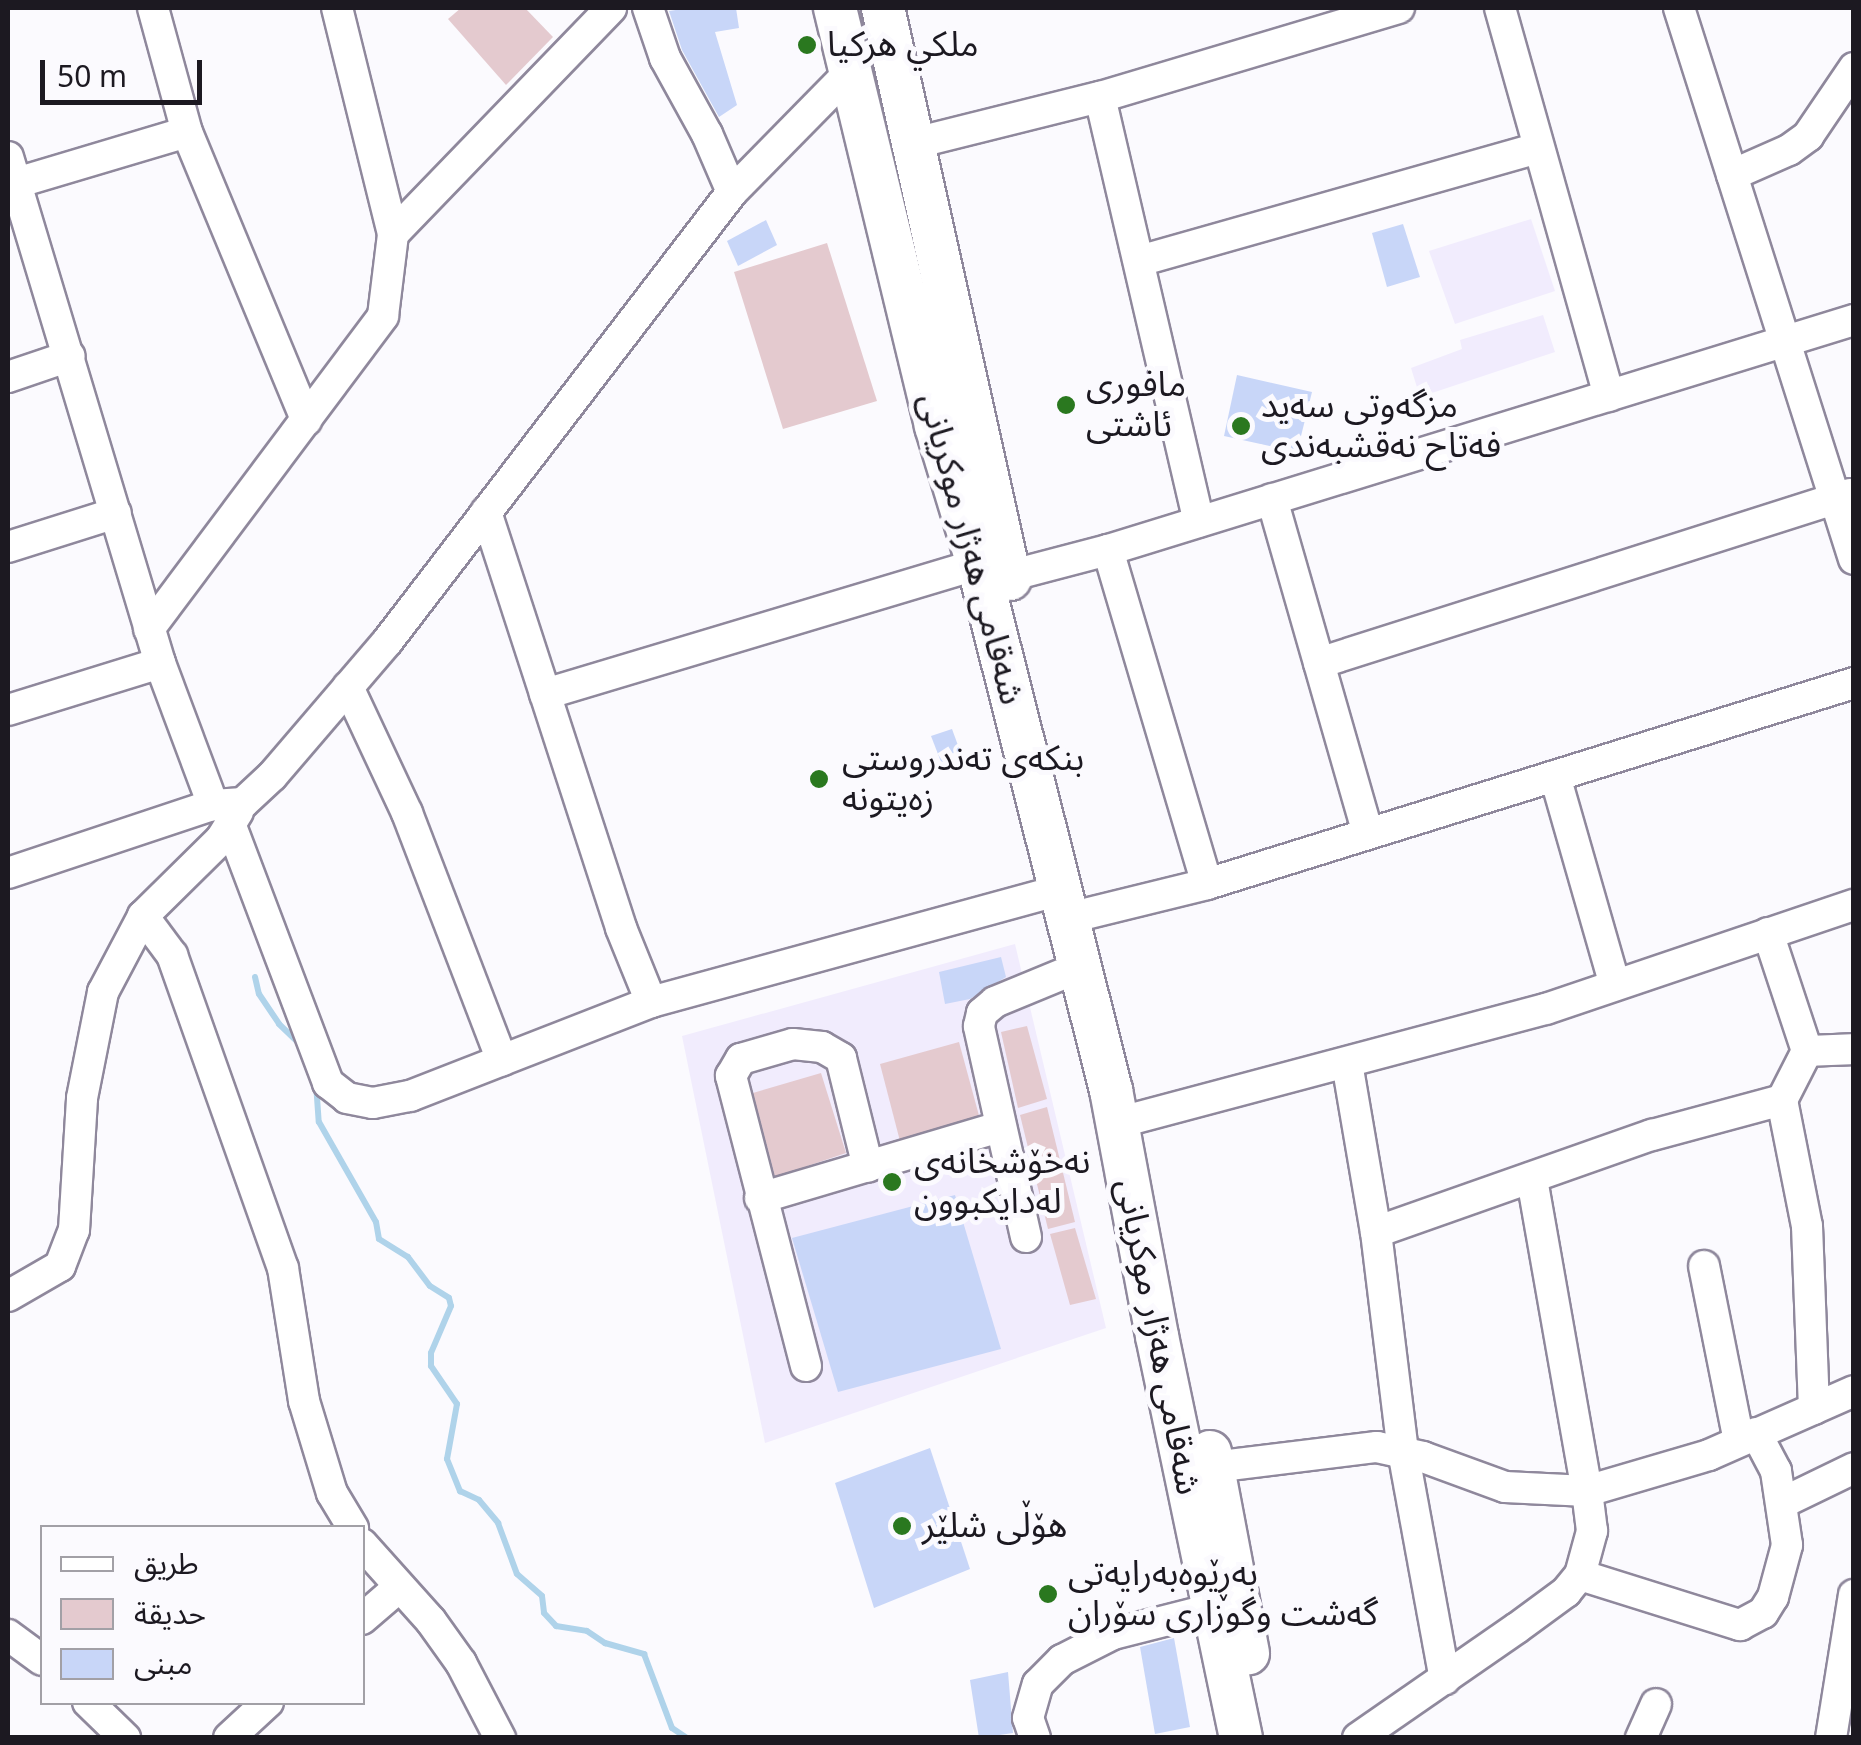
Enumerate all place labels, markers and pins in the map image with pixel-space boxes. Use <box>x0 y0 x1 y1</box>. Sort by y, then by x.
place label: ملكي هركيا <box>827 24 979 66</box>
marker: ملكي هركيا <box>796 34 818 56</box>
place label: مافوری ئاشتی <box>1086 364 1186 446</box>
place label: مزگەوتی سەید فەتاح نەقشبەندی <box>1261 385 1501 467</box>
marker: مافوری ئاشتی <box>1055 394 1077 416</box>
marker: مزگەوتی سەید فەتاح نەقشبەندی <box>1230 415 1252 437</box>
place label: بنکەی تەندروستی زەیتونە <box>842 738 1084 820</box>
marker: بنکەی تەندروستی زەیتونە <box>806 766 832 792</box>
place label: نەخۆشخانەی لەدایکبوون <box>914 1141 1091 1223</box>
marker: نەخۆشخانەی لەدایکبوون <box>879 1169 905 1195</box>
place label: هۆڵی شلێر <box>922 1505 1067 1547</box>
marker: هۆڵی شلێر <box>891 1515 913 1537</box>
place label: بەڕێوەبەرایەتی گەشت وگوزاری سۆران <box>1068 1553 1378 1635</box>
marker: بەڕێوەبەرایەتی گەشت وگوزاری سۆران <box>1037 1583 1059 1605</box>

